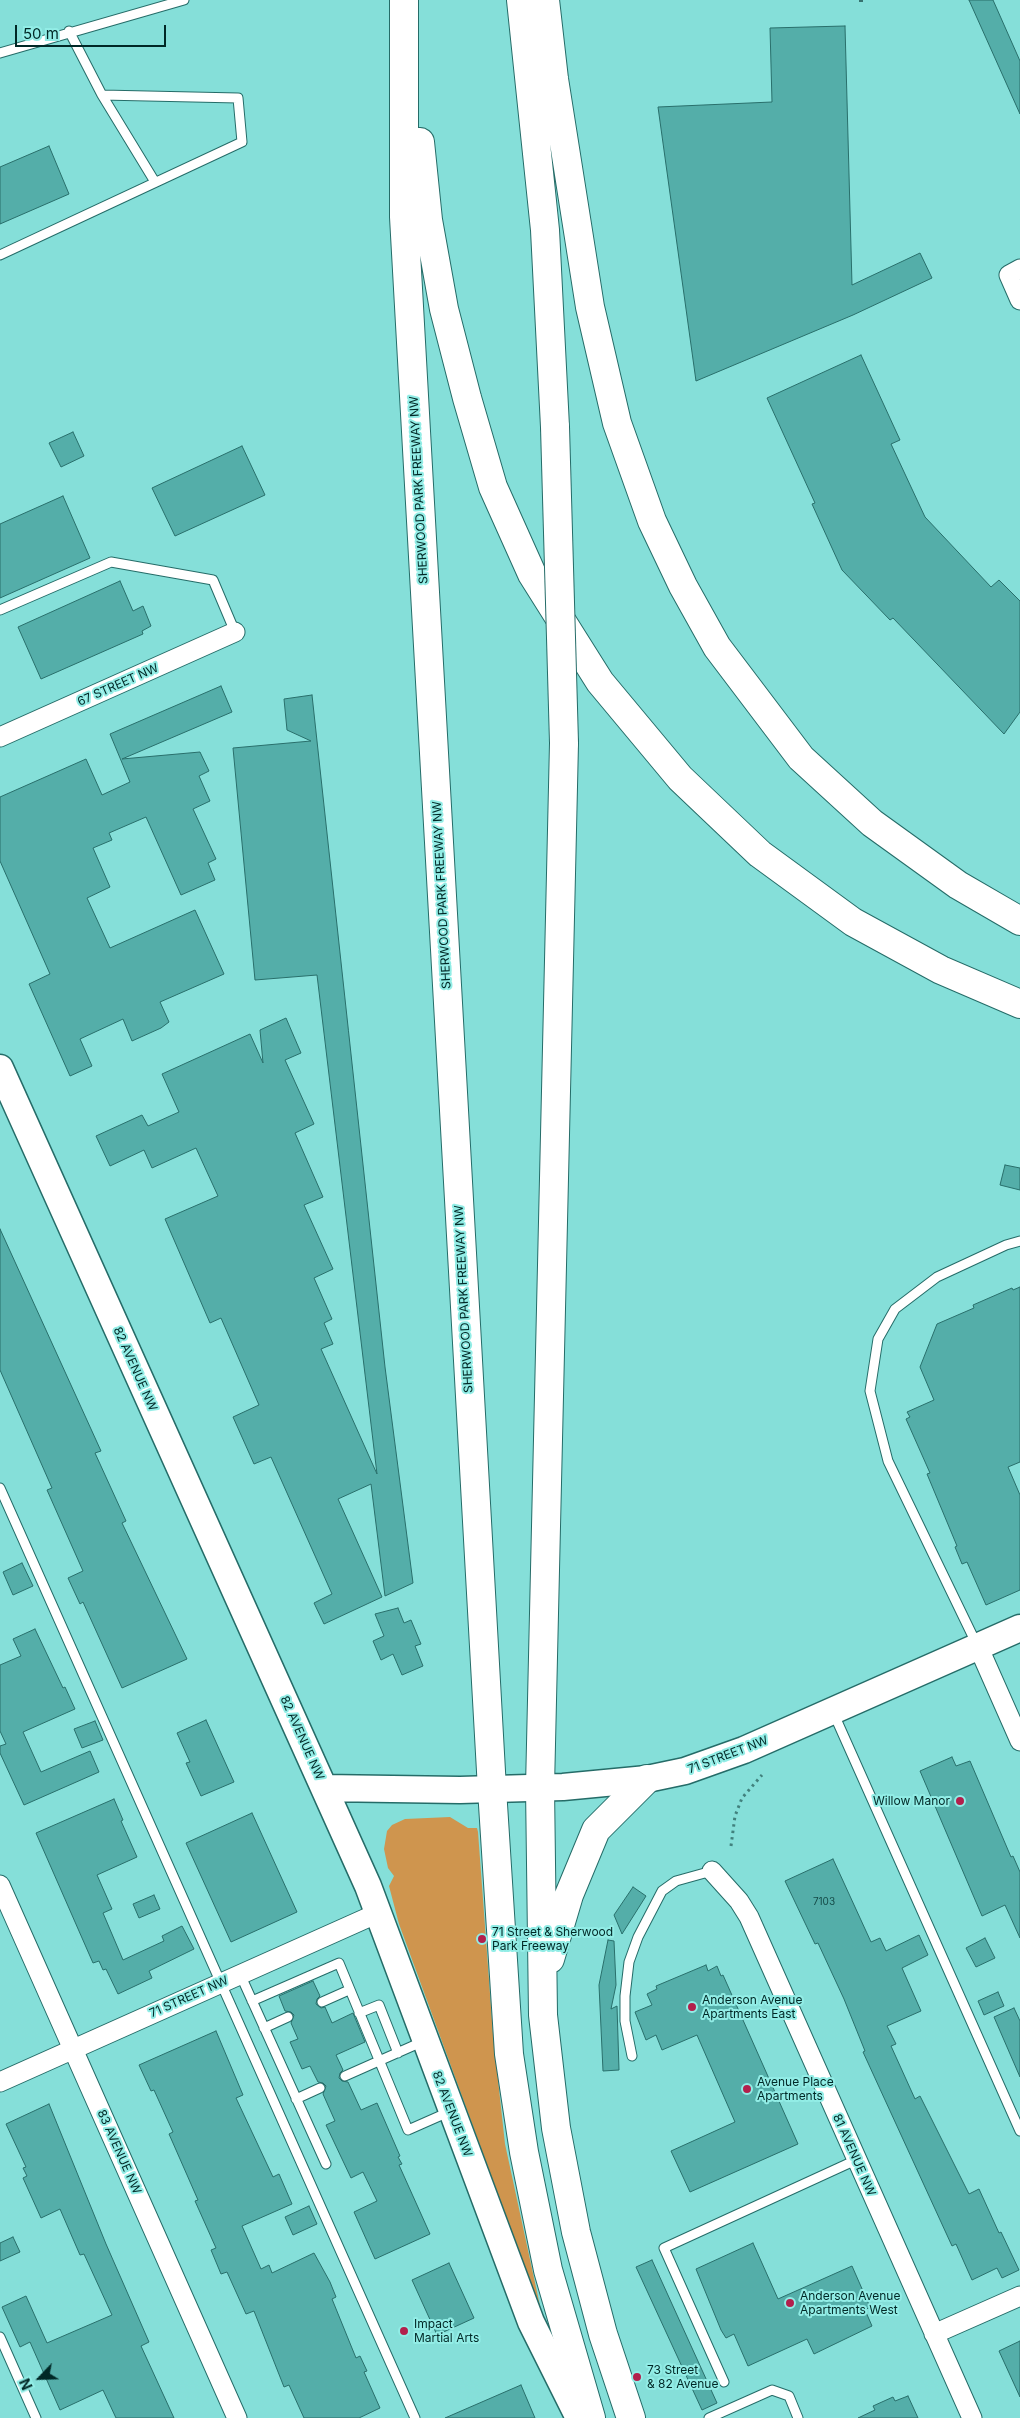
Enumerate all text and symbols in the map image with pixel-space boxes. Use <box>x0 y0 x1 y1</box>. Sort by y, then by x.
scale bar <box>18 15 169 47</box>
text: 50 m <box>23 24 59 43</box>
street label: SHERWOOD PARK FREEWAY NW <box>407 396 431 584</box>
street label: 67 STREET NW <box>75 661 161 709</box>
street label: SHERWOOD PARK FREEWAY NW <box>430 801 454 989</box>
street label: SHERWOOD PARK FREEWAY NW <box>452 1205 476 1393</box>
street label: 82 AVENUE NW <box>110 1325 160 1413</box>
street label: 82 AVENUE NW <box>277 1694 327 1782</box>
street label: 71 STREET NW <box>686 1733 770 1777</box>
place label: Willow Manor <box>873 1794 950 1808</box>
marker: Willow Manor <box>954 1795 966 1807</box>
house number: 7103 <box>813 1896 835 1908</box>
place label: 71 Street & Sherwood Park Freeway <box>492 1925 613 1953</box>
marker: 71 Street & Sherwood Park Freeway <box>476 1933 488 1945</box>
street label: 71 STREET NW <box>147 1973 231 2021</box>
place label: Anderson Avenue Apartments East <box>702 1993 802 2021</box>
marker: Anderson Avenue Apartments East <box>686 2001 698 2013</box>
street label: 82 AVENUE NW <box>429 2069 475 2159</box>
place label: Avenue Place Apartments <box>757 2075 834 2103</box>
marker: Avenue Place Apartments <box>741 2083 753 2095</box>
street label: 83 AVENUE NW <box>94 2108 144 2196</box>
street label: 81 AVENUE NW <box>830 2112 878 2198</box>
place label: Anderson Avenue Apartments West <box>800 2289 900 2317</box>
marker: Anderson Avenue Apartments West <box>784 2297 796 2309</box>
place label: Impact Martial Arts <box>414 2317 479 2345</box>
marker: Impact Martial Arts <box>398 2325 410 2337</box>
north arrow <box>15 2353 65 2403</box>
place label: 73 Street & 82 Avenue <box>647 2363 718 2391</box>
marker: 73 Street & 82 Avenue <box>631 2371 643 2383</box>
text: N <box>16 2376 36 2393</box>

